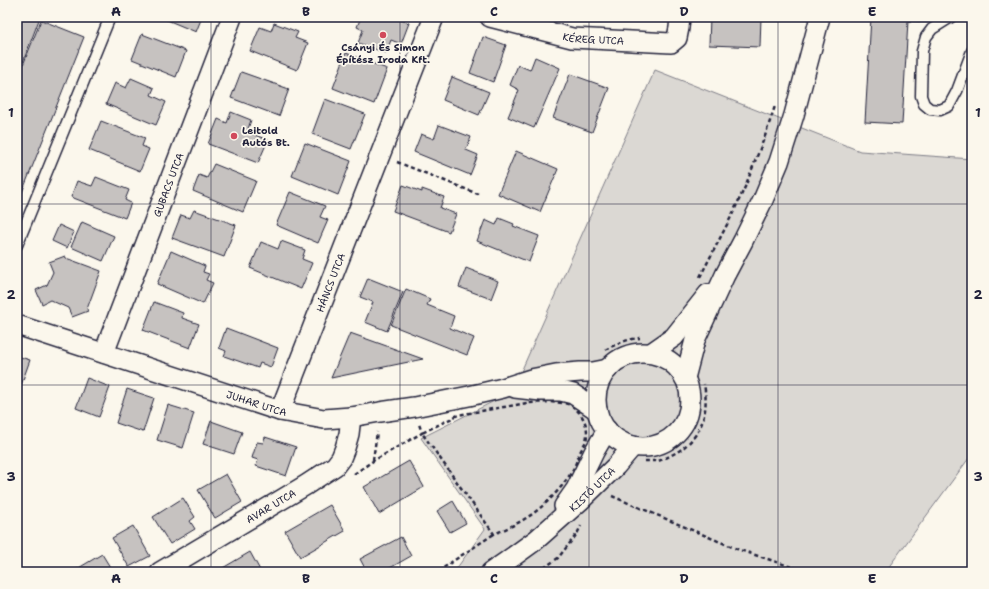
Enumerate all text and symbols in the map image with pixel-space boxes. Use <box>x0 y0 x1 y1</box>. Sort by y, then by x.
text: A <box>111 3 121 20</box>
text: B <box>302 3 310 20</box>
text: C <box>490 3 498 20</box>
text: D <box>679 3 689 20</box>
text: E <box>868 3 877 20</box>
marker: Csányi És Simon Építész Iroda Kft. <box>378 30 388 40</box>
street label: KÉREG UTCA <box>561 30 624 48</box>
place label: Csányi És Simon Építész Iroda Kft. <box>336 41 430 66</box>
text: 1 <box>8 104 14 121</box>
text: 1 <box>975 104 981 121</box>
place label: Leitold Autós Bt. <box>242 124 290 149</box>
marker: Leitold Autós Bt. <box>229 131 239 141</box>
street label: GUBACS UTCA <box>150 151 187 219</box>
street label: HÁNCS UTCA <box>313 251 348 314</box>
text: 2 <box>6 286 16 303</box>
text: 2 <box>973 286 983 303</box>
street label: JUHAR UTCA <box>225 388 288 419</box>
street label: KISTÓ UTCA <box>567 464 618 514</box>
text: 3 <box>6 468 16 485</box>
text: 3 <box>973 468 983 485</box>
street label: AVAR UTCA <box>244 487 298 526</box>
text: A <box>111 570 121 587</box>
text: B <box>302 570 310 587</box>
text: C <box>490 570 498 587</box>
text: D <box>679 570 689 587</box>
text: E <box>868 570 877 587</box>

